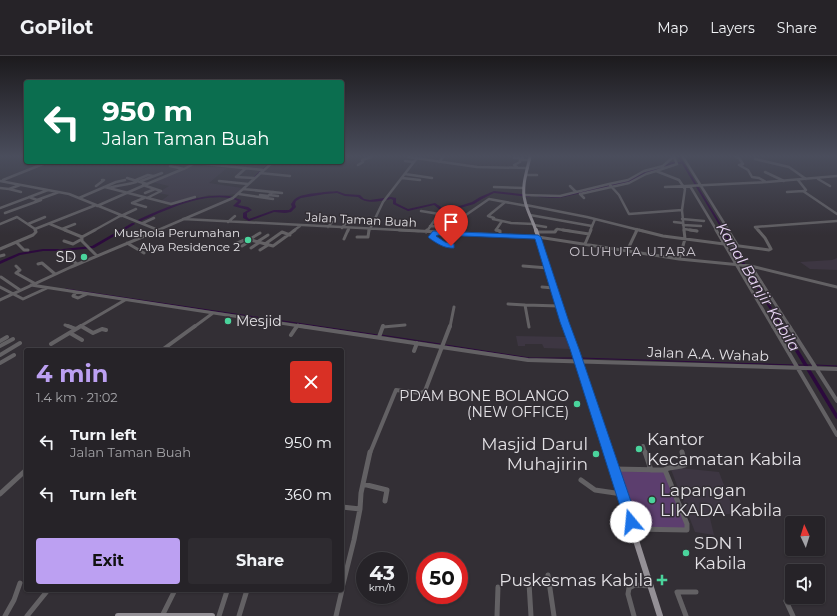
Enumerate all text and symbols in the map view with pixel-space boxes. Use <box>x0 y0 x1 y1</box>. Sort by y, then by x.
text: GoPilot <box>20 16 93 39</box>
text: Map <box>657 19 688 37</box>
text: Layers <box>710 19 755 37</box>
text: Share <box>777 19 817 37</box>
text: 950 m <box>102 94 193 128</box>
icon: left <box>36 96 88 148</box>
text: Jalan Taman Buah <box>102 128 269 150</box>
pin <box>434 205 468 246</box>
street label: Jalan Taman Buah <box>304 209 417 230</box>
icon: arrive <box>440 211 462 233</box>
water label: Kanal Banjir Kabila <box>712 219 805 355</box>
place label: Mushola Perumahan Alya Residence 2 <box>114 225 240 254</box>
marker: Mushola Perumahan Alya Residence 2 <box>243 235 253 245</box>
district label: OLUHUTA UTARA <box>569 243 697 259</box>
place label: SD <box>56 248 76 266</box>
marker: SD <box>79 252 89 262</box>
place label: Mesjid <box>236 312 282 330</box>
marker: Mesjid <box>223 316 233 326</box>
street label: Jalan A.A. Wahab <box>646 343 769 365</box>
text: 4 min <box>36 359 108 388</box>
button: close <box>290 361 332 403</box>
place label: PDAM BONE BOLANGO (NEW OFFICE) <box>399 387 569 421</box>
text: 1.4 km · 21:02 <box>36 389 118 405</box>
marker: PDAM BONE BOLANGO (NEW OFFICE) <box>572 399 582 409</box>
text: Turn left <box>70 425 137 444</box>
place label: Kantor Kecamatan Kabila <box>647 429 802 469</box>
icon: left <box>36 431 58 453</box>
text: 950 m <box>285 433 332 452</box>
place label: Masjid Darul Muhajirin <box>481 434 588 474</box>
text: Jalan Taman Buah <box>70 444 191 460</box>
marker: Kantor Kecamatan Kabila <box>634 444 644 454</box>
marker: Masjid Darul Muhajirin <box>591 449 601 459</box>
place label: Lapangan LIKADA Kabila <box>660 480 782 520</box>
icon: left <box>36 483 58 505</box>
text: Turn left <box>70 485 137 504</box>
text: 360 m <box>285 485 332 504</box>
marker: Lapangan LIKADA Kabila <box>647 495 657 505</box>
position arrow <box>610 501 652 543</box>
north arrow <box>785 516 825 556</box>
map controls <box>785 516 825 604</box>
place label: SDN 1 Kabila <box>694 533 747 573</box>
button: Exit <box>36 538 180 584</box>
button: Share <box>188 538 332 584</box>
marker: SDN 1 Kabila <box>681 548 691 558</box>
speed limit sign: 50 <box>416 552 468 604</box>
text: 43 <box>369 561 395 585</box>
button: sound <box>785 564 825 604</box>
place label: Puskesmas Kabila <box>499 570 653 590</box>
marker: Puskesmas Kabila <box>656 574 668 586</box>
text: km/h <box>369 581 395 594</box>

